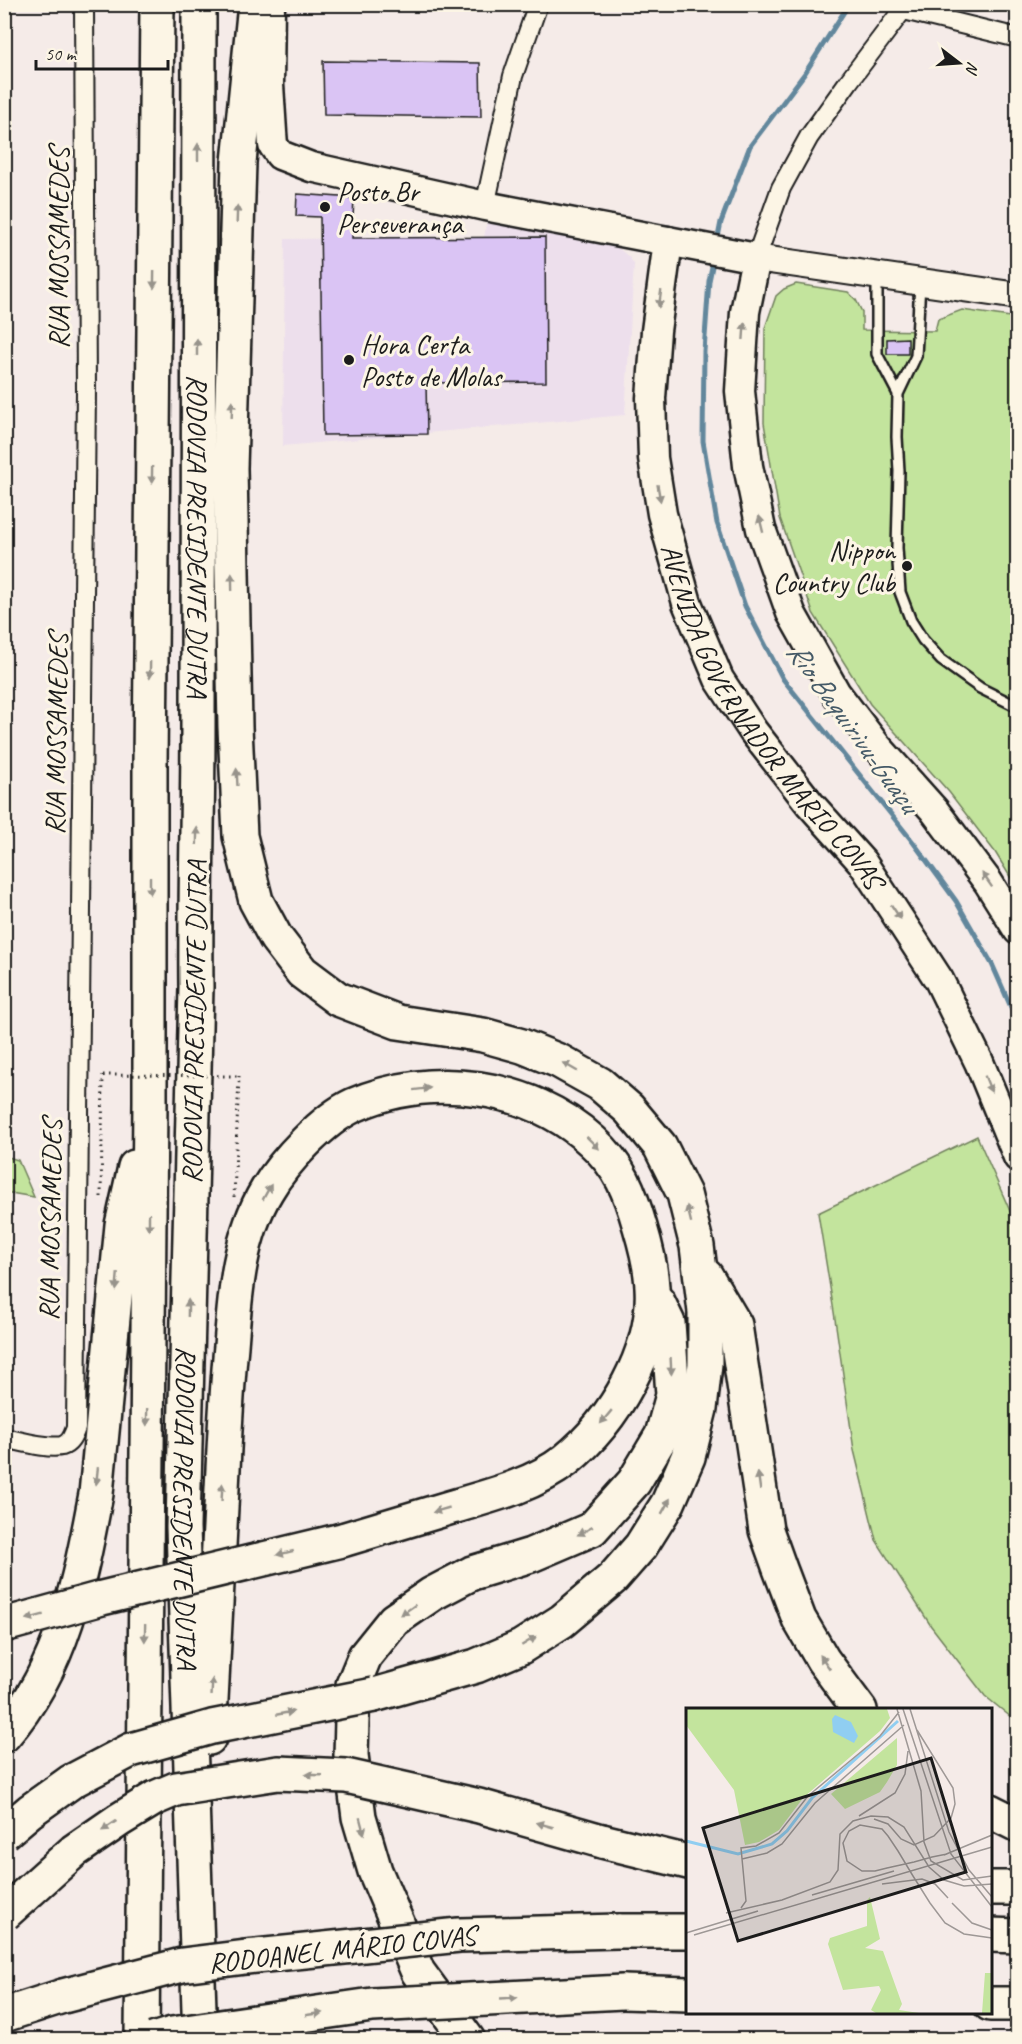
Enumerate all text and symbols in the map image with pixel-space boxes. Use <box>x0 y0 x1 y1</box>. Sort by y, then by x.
scale bar <box>36 33 168 71</box>
north arrow <box>929 33 989 93</box>
text: 50 m <box>45 43 78 65</box>
text: N <box>960 59 983 78</box>
street label: RUA MOSSAMEDES <box>41 142 76 349</box>
one-way arrow <box>193 142 203 161</box>
place label: Posto Br Perseverança <box>337 174 464 241</box>
marker: Posto Br Perseverança <box>318 200 332 214</box>
one-way arrow <box>233 205 242 224</box>
one-way arrow <box>149 270 159 289</box>
one-way arrow <box>656 290 665 309</box>
one-way arrow <box>739 322 749 341</box>
place label: Hora Certa Posto de Molas <box>361 327 503 394</box>
one-way arrow <box>192 337 202 356</box>
marker: Hora Certa Posto de Molas <box>342 353 356 367</box>
street label: RODOVIA PRESIDENTE DUTRA <box>180 374 215 700</box>
one-way arrow <box>227 400 237 419</box>
one-way arrow <box>147 465 157 484</box>
one-way arrow <box>655 484 664 503</box>
one-way arrow <box>755 515 765 534</box>
place label: Nippon Country Club <box>773 533 897 600</box>
street label: AVENIDA GOVERNADOR MÁRIO COVAS <box>654 540 895 899</box>
marker: Nippon Country Club <box>900 559 914 573</box>
one-way arrow <box>228 573 237 592</box>
street label: RUA MOSSAMEDES <box>37 628 75 835</box>
water label: Rio Baquirivu-Guaçu <box>778 634 931 824</box>
one-way arrow <box>145 660 155 679</box>
one-way arrow <box>233 768 242 787</box>
one-way arrow <box>192 826 201 845</box>
street label: RODOVIA PRESIDENTE DUTRA <box>174 858 214 1184</box>
one-way arrow <box>981 873 993 889</box>
one-way arrow <box>145 876 155 895</box>
one-way arrow <box>890 904 902 920</box>
one-way arrow <box>561 1062 578 1072</box>
one-way arrow <box>984 1075 993 1093</box>
one-way arrow <box>412 1084 431 1093</box>
street label: RUA MOSSAMEDES <box>31 1114 69 1321</box>
one-way arrow <box>586 1136 601 1150</box>
one-way arrow <box>262 1183 272 1200</box>
one-way arrow <box>684 1205 694 1223</box>
one-way arrow <box>144 1213 154 1232</box>
one-way arrow <box>112 1273 122 1292</box>
one-way arrow <box>183 1299 193 1318</box>
street label: RODOVIA PRESIDENTE DUTRA <box>165 1346 205 1672</box>
one-way arrow <box>667 1356 676 1375</box>
one-way arrow <box>142 1408 152 1427</box>
one-way arrow <box>600 1409 613 1424</box>
one-way arrow <box>93 1467 102 1486</box>
one-way arrow <box>754 1472 763 1491</box>
one-way arrow <box>217 1482 226 1501</box>
one-way arrow <box>661 1497 671 1514</box>
one-way arrow <box>432 1506 450 1515</box>
one-way arrow <box>576 1526 593 1536</box>
one-way arrow <box>276 1549 294 1559</box>
one-way arrow <box>401 1604 417 1616</box>
one-way arrow <box>26 1612 44 1622</box>
one-way arrow <box>140 1624 150 1643</box>
one-way arrow <box>521 1636 537 1647</box>
one-way arrow <box>819 1655 831 1671</box>
one-way arrow <box>207 1677 216 1696</box>
one-way arrow <box>276 1708 295 1717</box>
inset map <box>686 1708 992 2014</box>
one-way arrow <box>305 1770 324 1779</box>
one-way arrow <box>358 1817 367 1835</box>
one-way arrow <box>536 1819 555 1829</box>
one-way arrow <box>102 1820 118 1832</box>
street label: RODOANEL MÁRIO COVAS <box>207 1917 483 1980</box>
one-way arrow <box>499 1993 518 2003</box>
one-way arrow <box>305 2009 324 2018</box>

